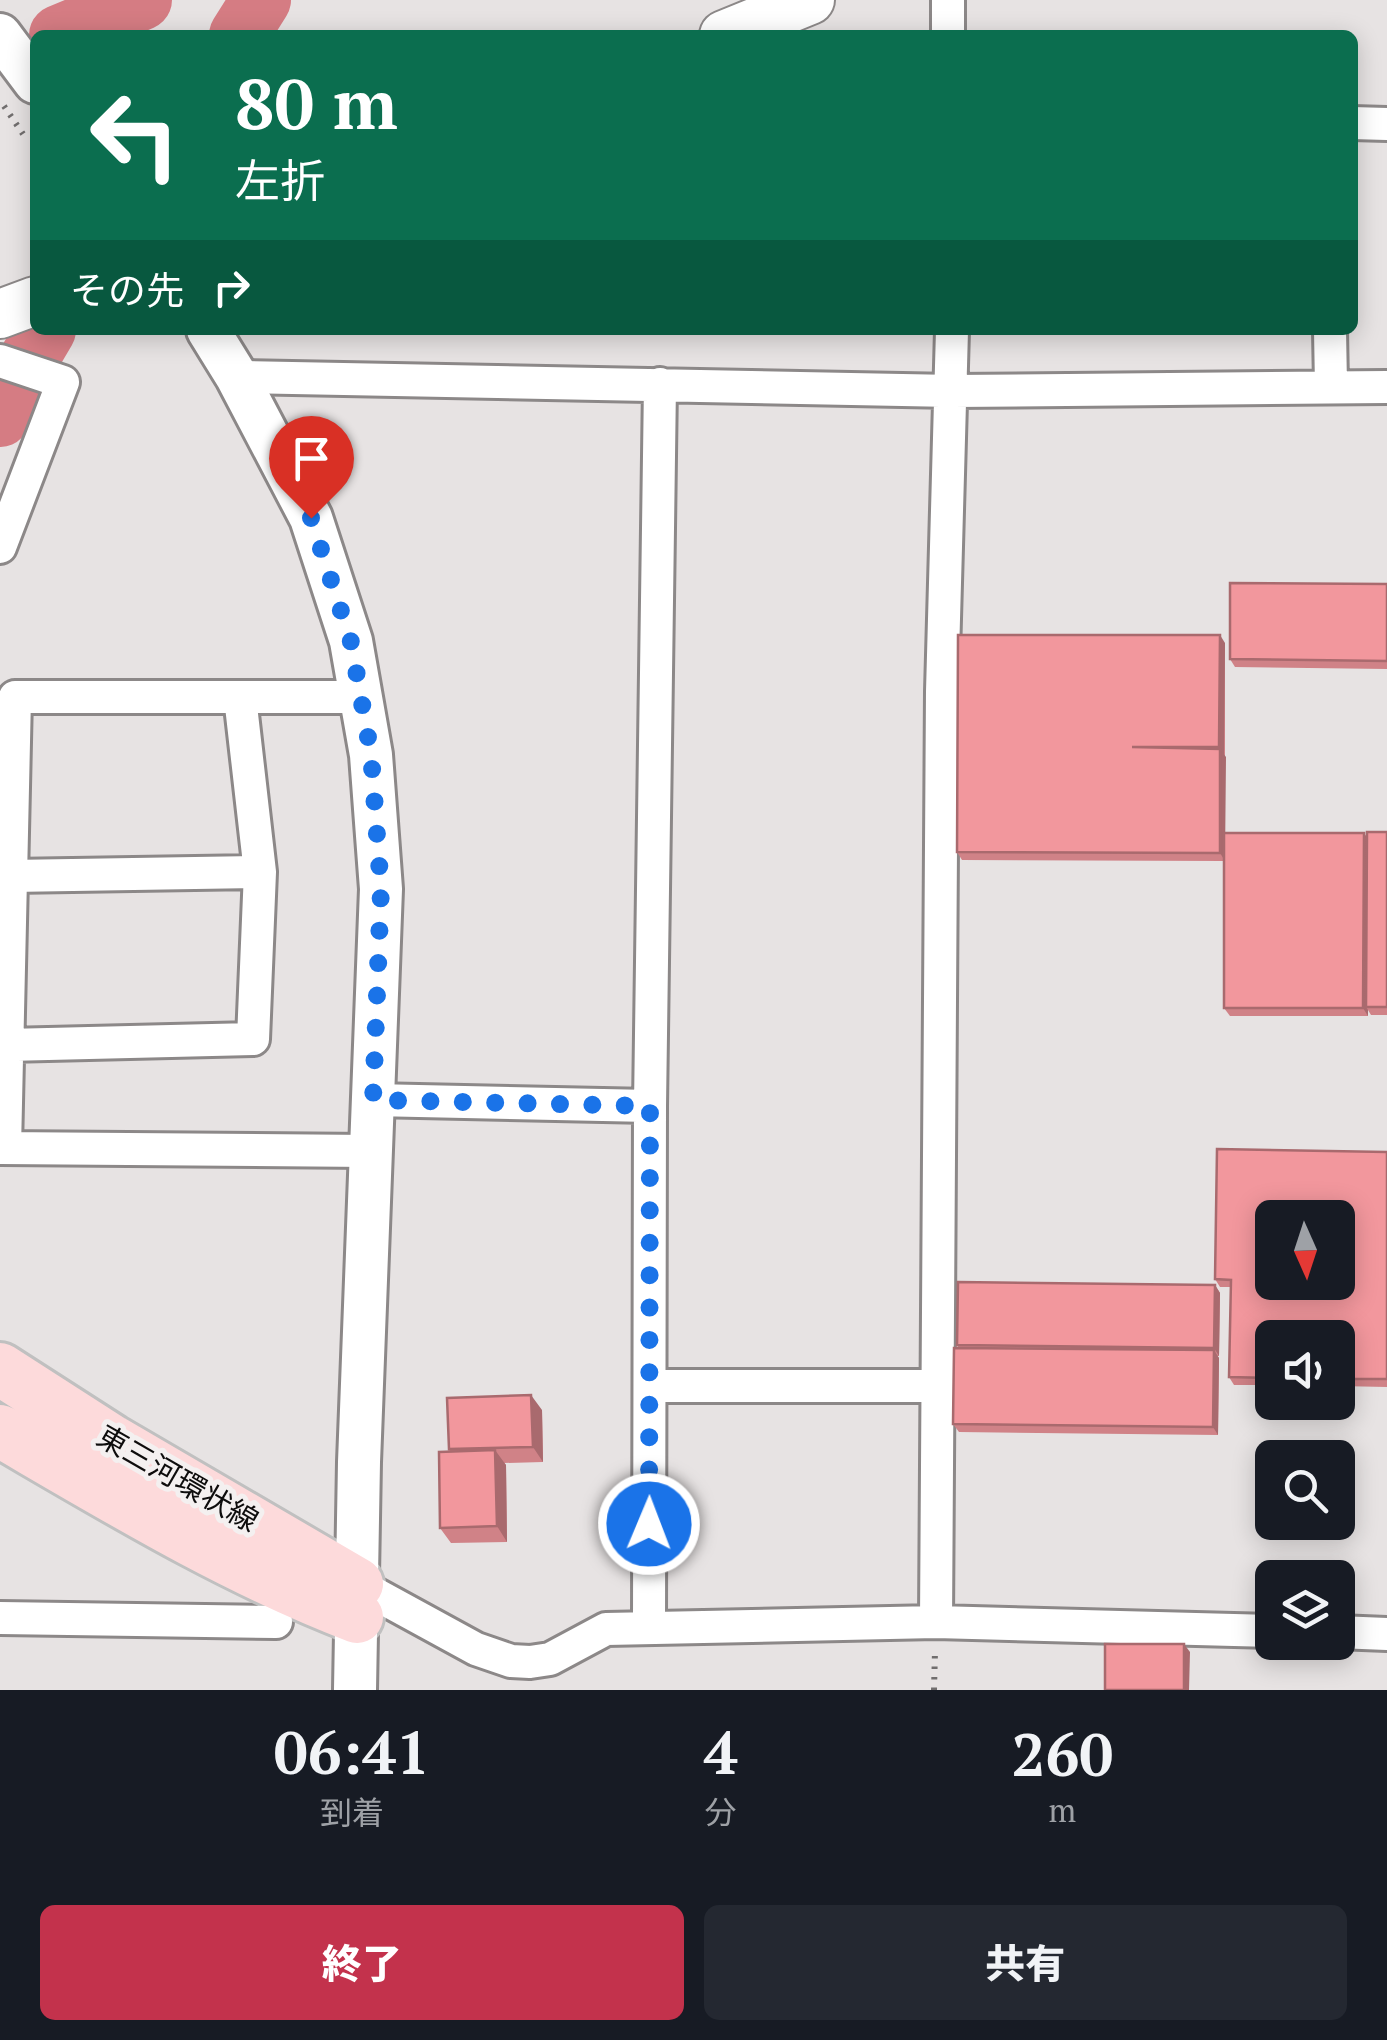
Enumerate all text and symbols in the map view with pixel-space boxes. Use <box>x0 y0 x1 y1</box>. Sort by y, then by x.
text: 80 m <box>235 56 398 149</box>
icon: left <box>70 70 200 200</box>
text: 左折 <box>235 150 325 210</box>
icon: right <box>204 260 259 315</box>
text: その先 <box>70 265 184 315</box>
pin <box>269 416 354 519</box>
icon: arrive <box>284 431 339 486</box>
north arrow <box>1255 1200 1355 1300</box>
map controls <box>1255 1200 1355 1660</box>
button: sound <box>1255 1320 1355 1420</box>
street label: 東三河環状線 <box>90 1416 266 1540</box>
button: search <box>1255 1440 1355 1540</box>
position arrow <box>597 1472 701 1576</box>
button: layers <box>1255 1560 1355 1660</box>
text: 06:41 <box>274 1712 430 1791</box>
text: 4 <box>704 1712 738 1791</box>
text: 260 <box>1011 1714 1113 1793</box>
text: m <box>1049 1789 1076 1831</box>
text: 到着 <box>320 1791 384 1833</box>
text: 分 <box>705 1791 737 1833</box>
button: 終了 <box>40 1905 684 2020</box>
button: 共有 <box>704 1905 1347 2020</box>

